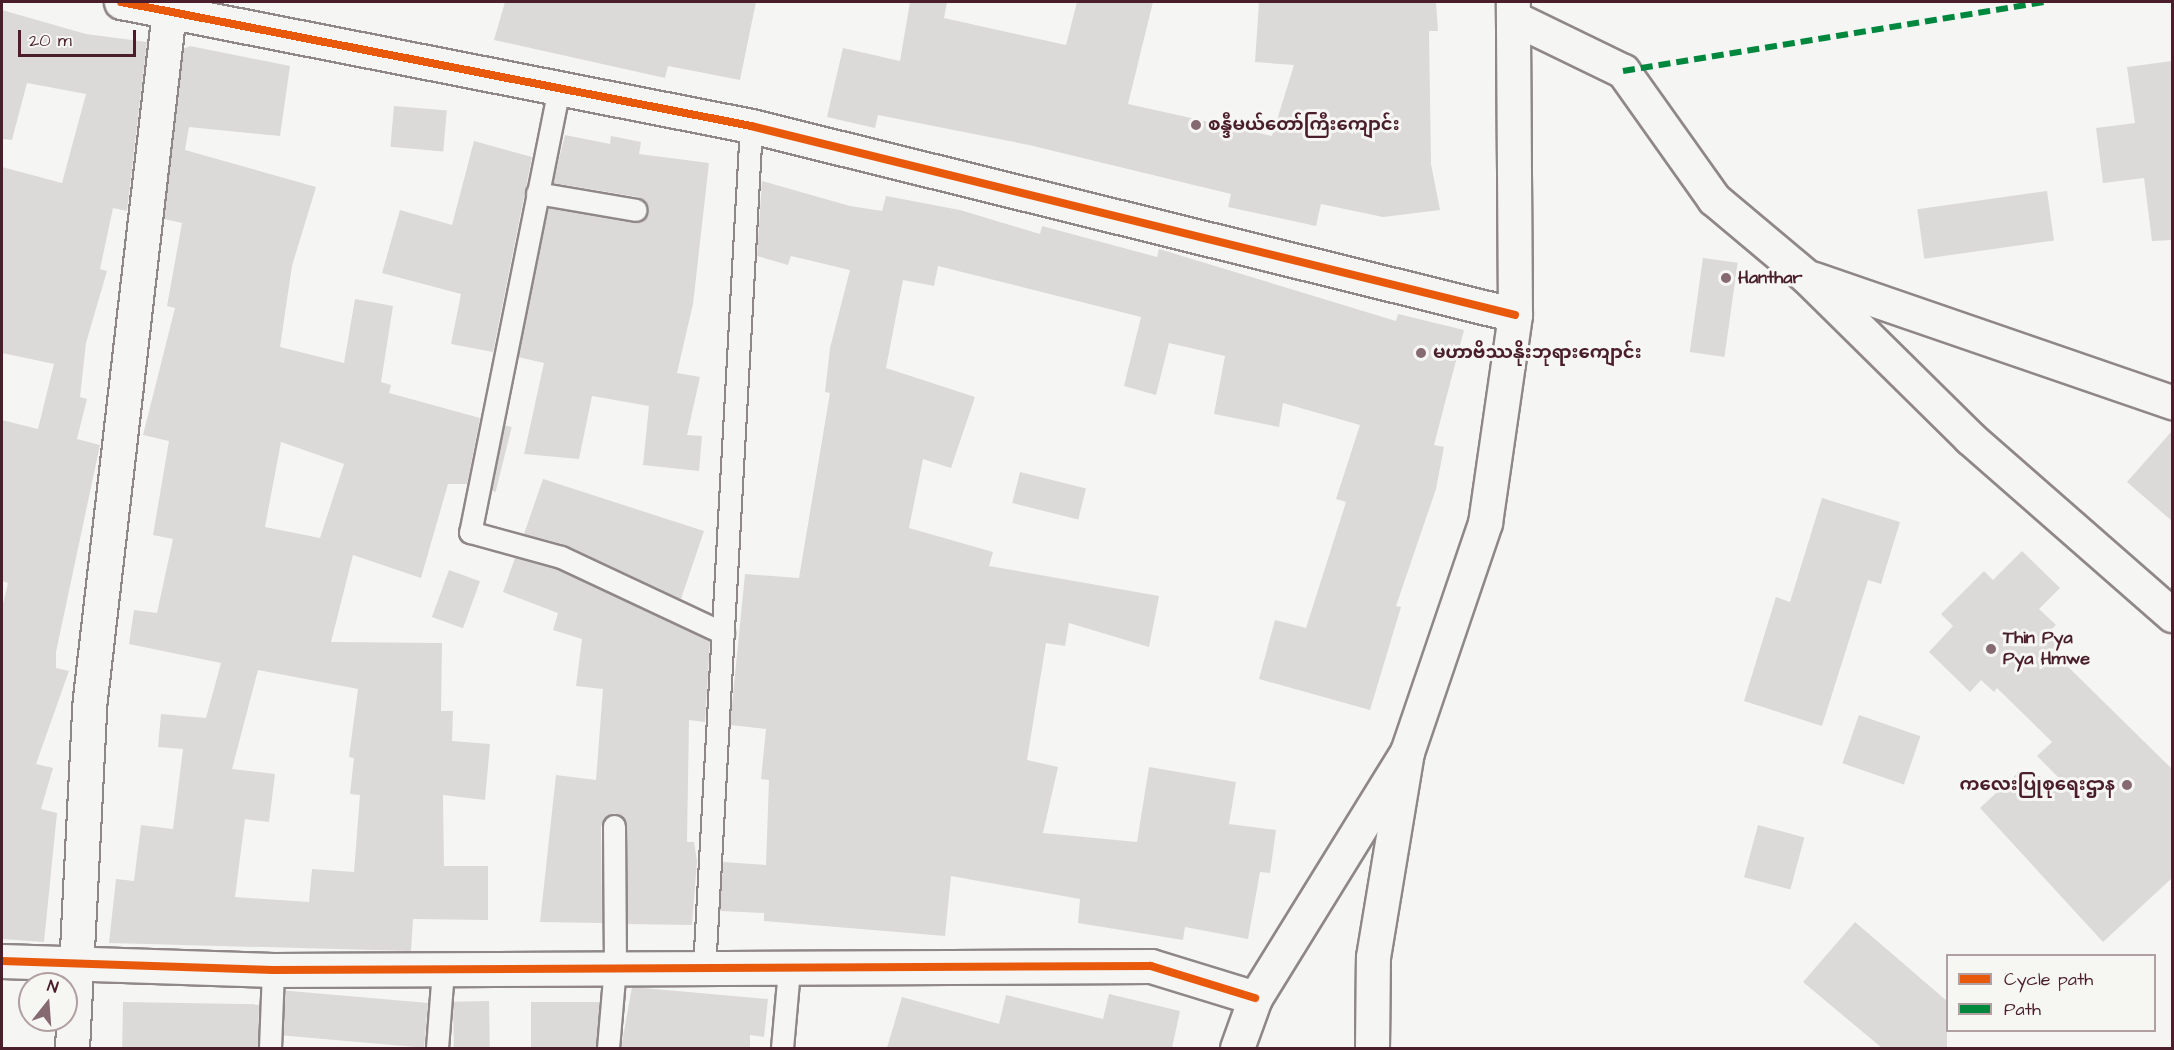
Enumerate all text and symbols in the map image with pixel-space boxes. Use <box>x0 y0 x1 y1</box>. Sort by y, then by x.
scale bar <box>21 18 140 56</box>
text: 20 m <box>29 28 72 53</box>
place label: စန္ဒီမယ်တော်ကြီးကျောင်း <box>1208 114 1400 136</box>
marker: စန္ဒီမယ်တော်ကြီးကျောင်း <box>1189 118 1203 132</box>
place label: Hanthar <box>1738 267 1802 289</box>
marker: Hanthar <box>1719 271 1733 285</box>
place label: မဟာဗိဿနိုးဘုရားကျောင်း <box>1433 342 1642 364</box>
marker: မဟာဗိဿနိုးဘုရားကျောင်း <box>1414 346 1428 360</box>
place label: Thin Pya Pya Hmwe <box>2003 628 2090 670</box>
marker: Thin Pya Pya Hmwe <box>1984 642 1998 656</box>
place label: ကလေးပြုစုရေးဌာန <box>1959 774 2115 796</box>
marker: ကလေးပြုစုရေးဌာန <box>2120 778 2134 792</box>
legend <box>1946 954 2156 1032</box>
text: Cycle path <box>2004 967 2093 992</box>
north arrow <box>18 972 78 1032</box>
text: N <box>45 975 61 999</box>
text: Path <box>2004 997 2041 1022</box>

